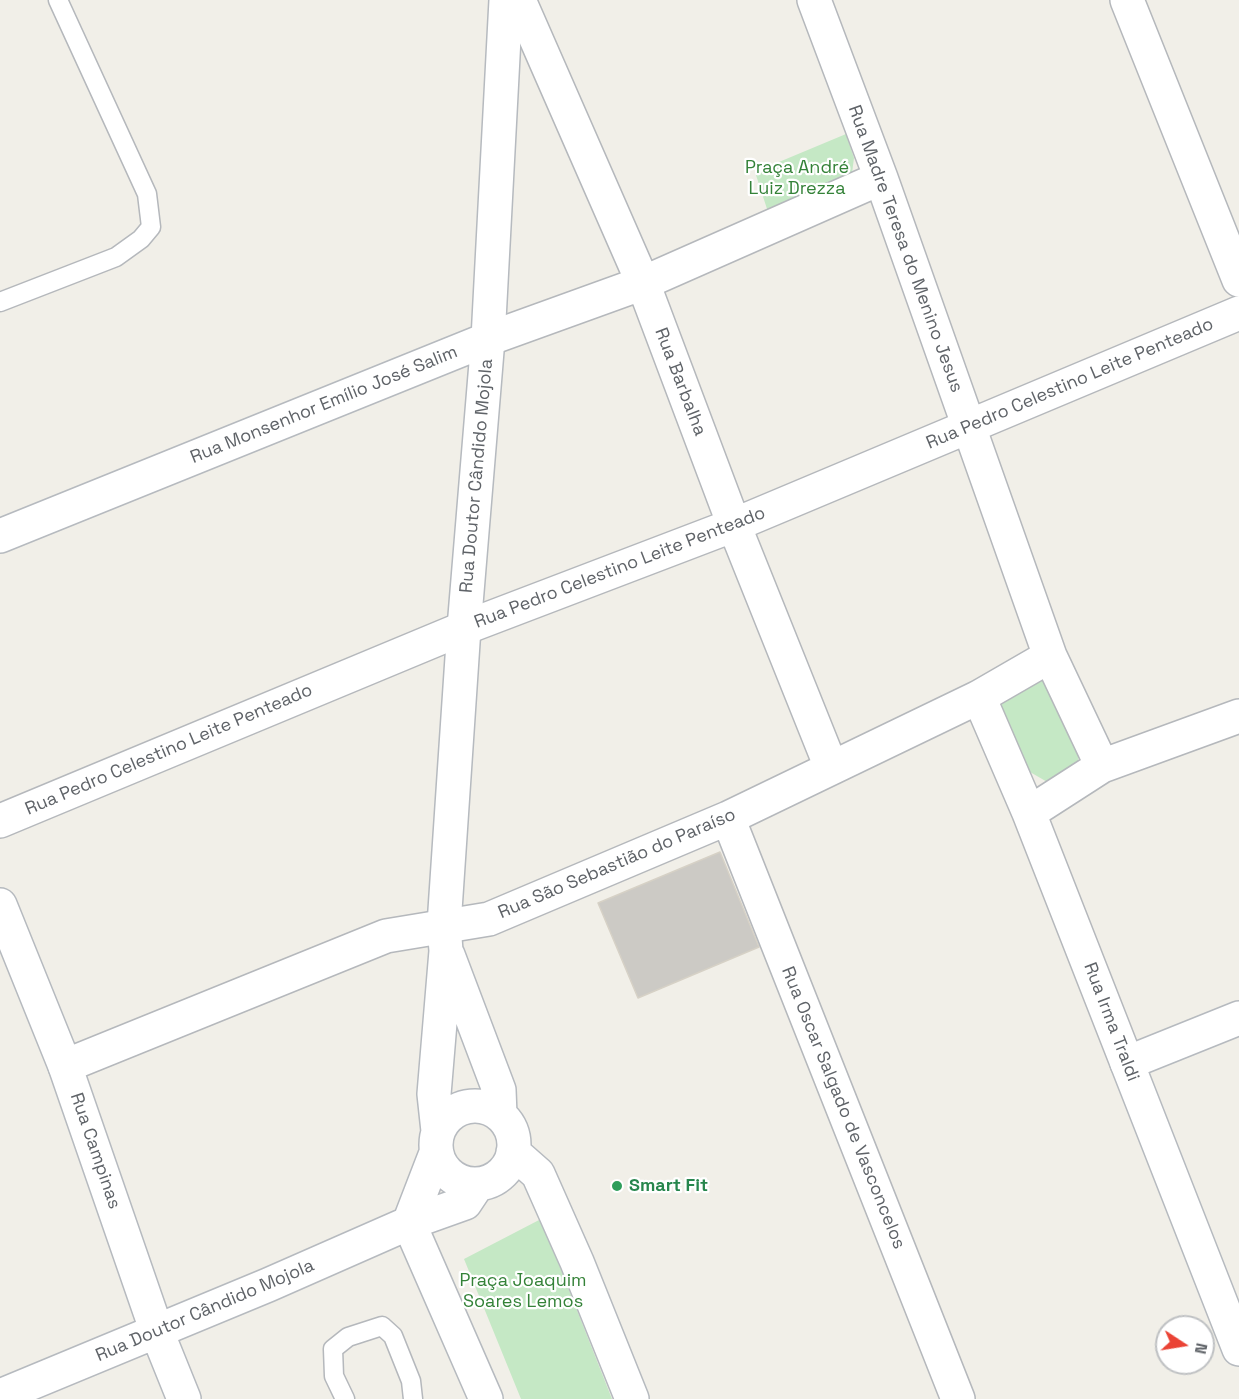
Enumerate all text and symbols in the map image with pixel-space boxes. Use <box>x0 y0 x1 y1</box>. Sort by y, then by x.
street label: Rua Madre Teresa do Menino Jesus <box>843 102 967 396</box>
park label: Praça André Luiz Drezza <box>745 157 849 200</box>
street label: Rua Pedro Celestino Leite Penteado <box>923 314 1217 454</box>
street label: Rua Barbalha <box>649 325 711 439</box>
street label: Rua Monsenhor Emílio José Salim <box>187 341 461 469</box>
street label: Rua Doutor Cândido Mojola <box>456 358 498 594</box>
street label: Rua Pedro Celestino Leite Penteado <box>472 502 768 634</box>
street label: Rua Pedro Celestino Leite Penteado <box>22 680 316 820</box>
street label: Rua São Sebastião do Paraíso <box>495 804 739 924</box>
street label: Rua Irma Traldi <box>1078 960 1144 1084</box>
street label: Rua Oscar Salgado de Vasconcelos <box>776 964 910 1252</box>
street label: Rua Campinas <box>65 1090 125 1212</box>
place label: Smart Fit <box>629 1175 708 1197</box>
marker: Smart Fit <box>610 1179 624 1193</box>
street label: Rua Doutor Cândido Mojola <box>93 1255 317 1367</box>
park label: Praça Joaquim Soares Lemos <box>459 1270 587 1312</box>
north arrow <box>1155 1315 1215 1375</box>
text: N <box>1190 1341 1213 1356</box>

